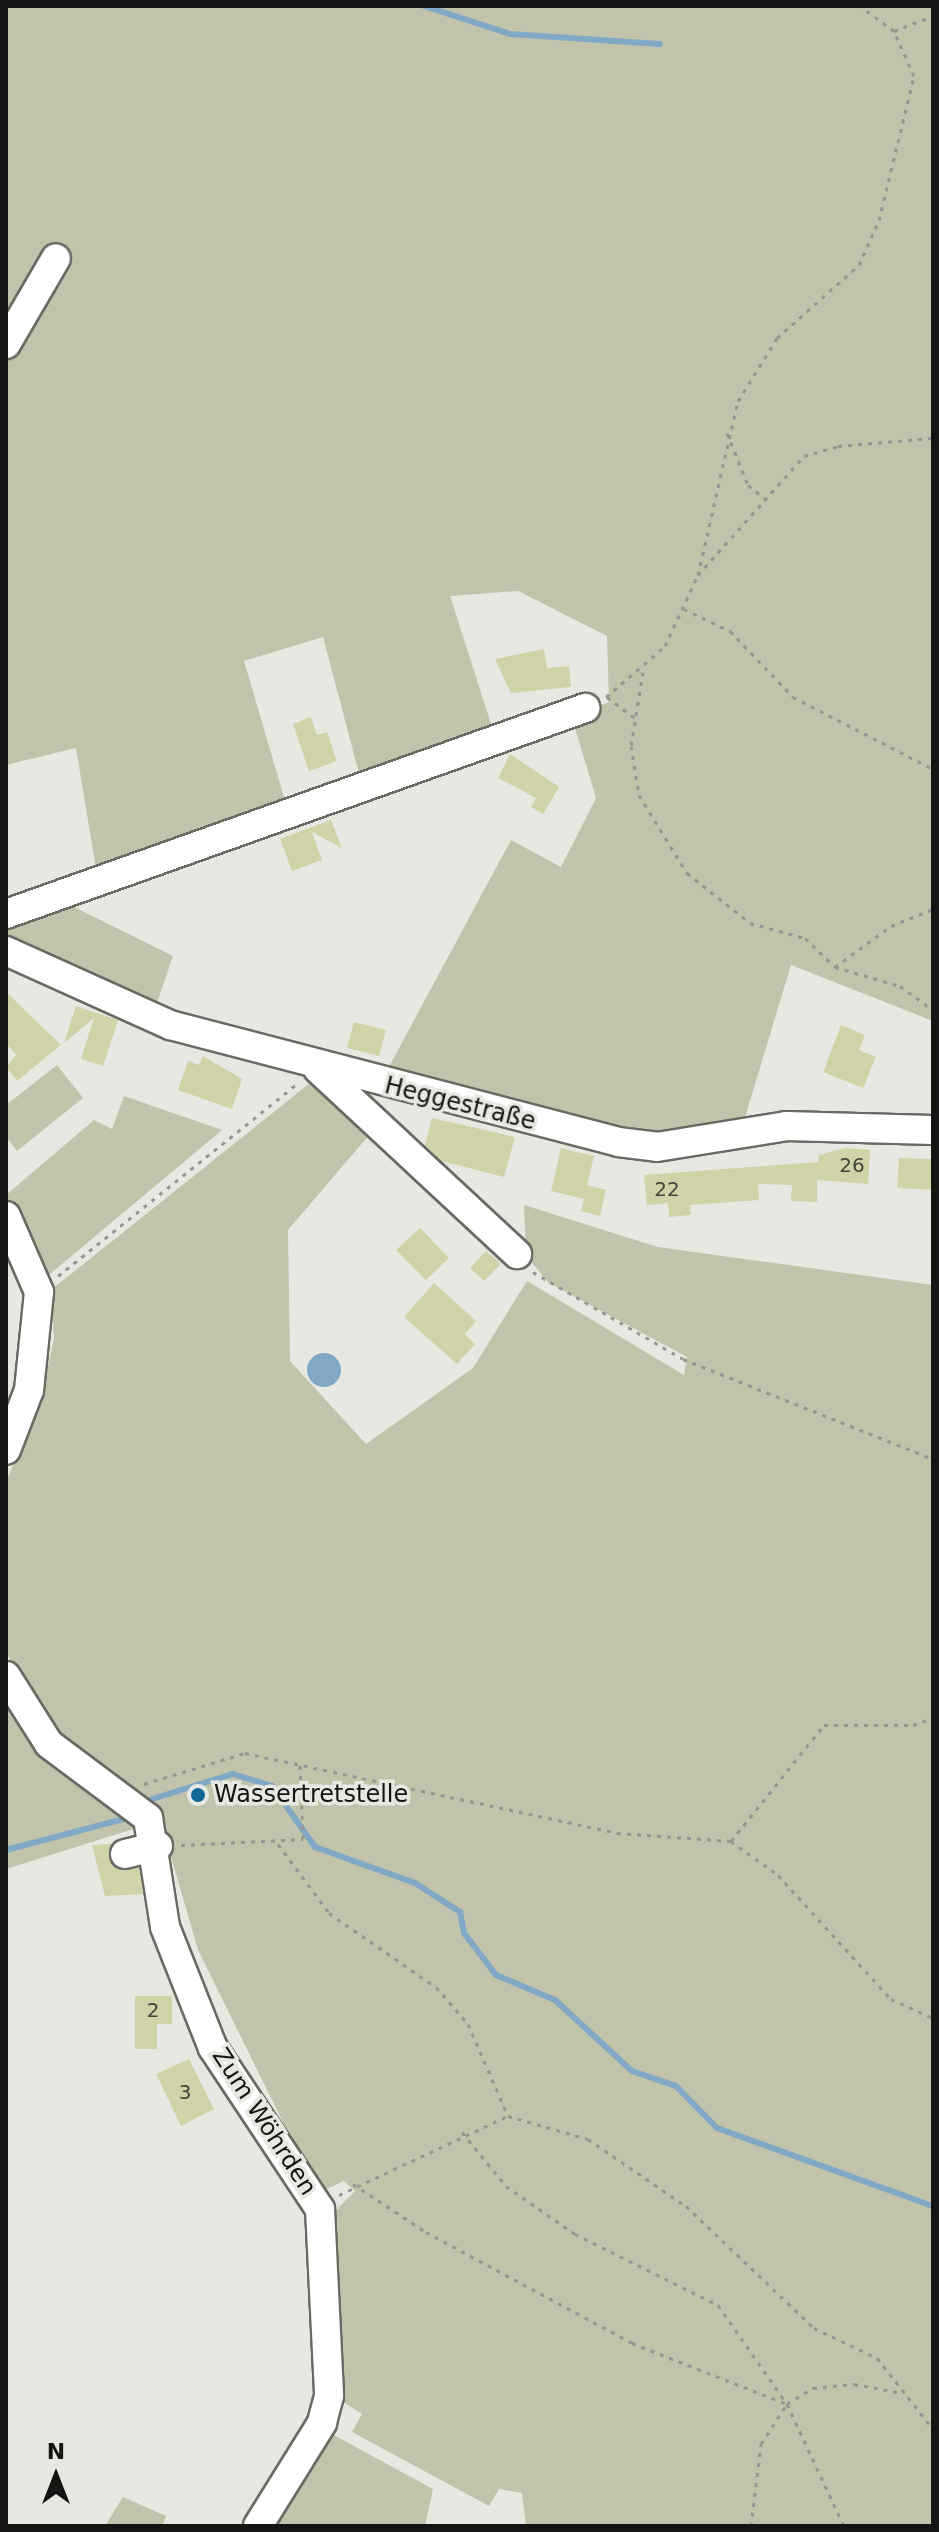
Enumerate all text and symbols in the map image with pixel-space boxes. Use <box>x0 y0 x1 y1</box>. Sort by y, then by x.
street label: Heggestraße <box>382 1071 538 1137</box>
house number: 26 <box>839 1153 865 1177</box>
house number: 22 <box>654 1177 680 1201</box>
place label: Wassertretstelle <box>214 1781 408 1809</box>
marker: Wassertretstelle <box>189 1786 207 1804</box>
house number: 2 <box>147 1998 159 2022</box>
street label: Zum Wöhrden <box>206 2043 322 2201</box>
house number: 3 <box>179 2080 191 2104</box>
north arrow <box>16 2436 96 2516</box>
text: N <box>47 2439 65 2464</box>

